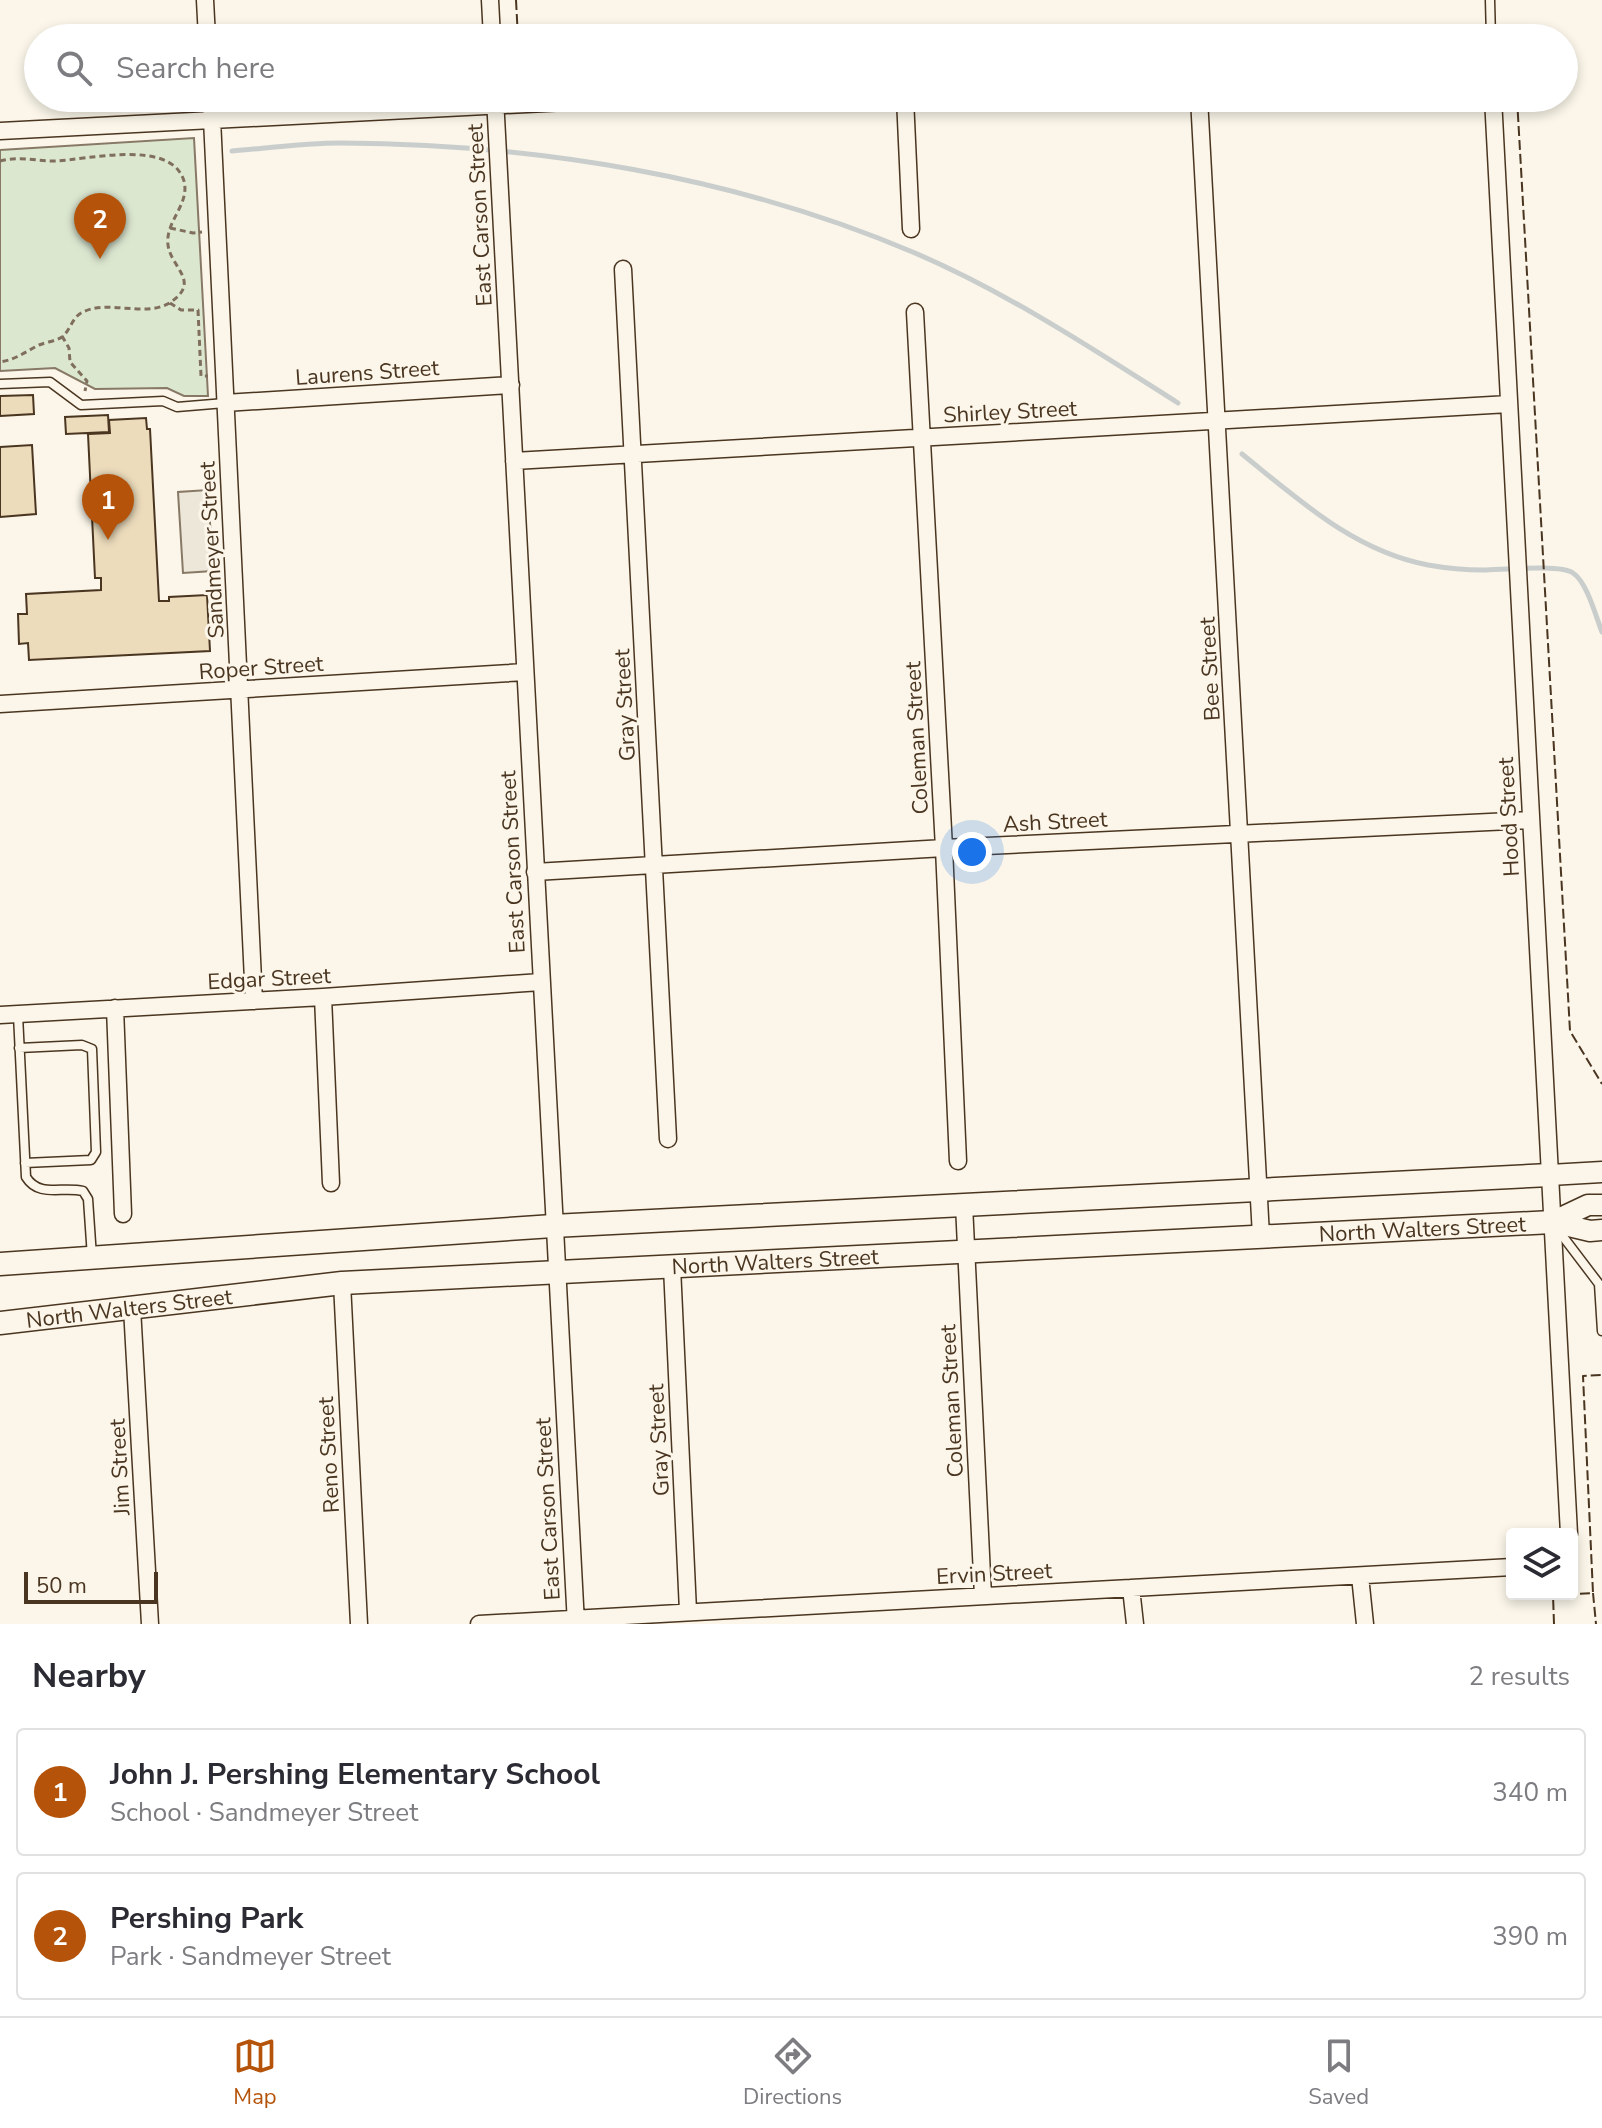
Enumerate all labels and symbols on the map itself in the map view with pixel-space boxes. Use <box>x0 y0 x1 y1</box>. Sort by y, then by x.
street label: East Carson Street <box>460 122 500 307</box>
pin: 2 <box>74 193 126 259</box>
street label: Laurens Street <box>294 353 440 393</box>
street label: Shirley Street <box>942 393 1078 430</box>
street label: Sandmeyer Street <box>192 460 232 639</box>
pin: 1 <box>82 474 134 540</box>
street label: Bee Street <box>1192 616 1228 722</box>
street label: Gray Street <box>607 648 643 762</box>
street label: Roper Street <box>198 649 325 687</box>
street label: Coleman Street <box>898 660 936 815</box>
street label: Hood Street <box>1491 756 1527 878</box>
street label: East Carson Street <box>493 769 533 954</box>
street label: Ash Street <box>1002 804 1108 840</box>
your location <box>952 832 992 872</box>
street label: Edgar Street <box>207 961 332 997</box>
street label: North Walters Street <box>1318 1209 1527 1250</box>
street label: North Walters Street <box>671 1242 880 1282</box>
street label: North Walters Street <box>25 1282 234 1336</box>
street label: Coleman Street <box>933 1323 971 1478</box>
street label: Gray Street <box>641 1383 677 1497</box>
street label: Reno Street <box>311 1396 347 1514</box>
street label: East Carson Street <box>528 1416 568 1601</box>
street label: Jim Street <box>102 1418 138 1517</box>
street label: Ervin Street <box>935 1556 1053 1592</box>
scale bar <box>24 1568 158 1604</box>

